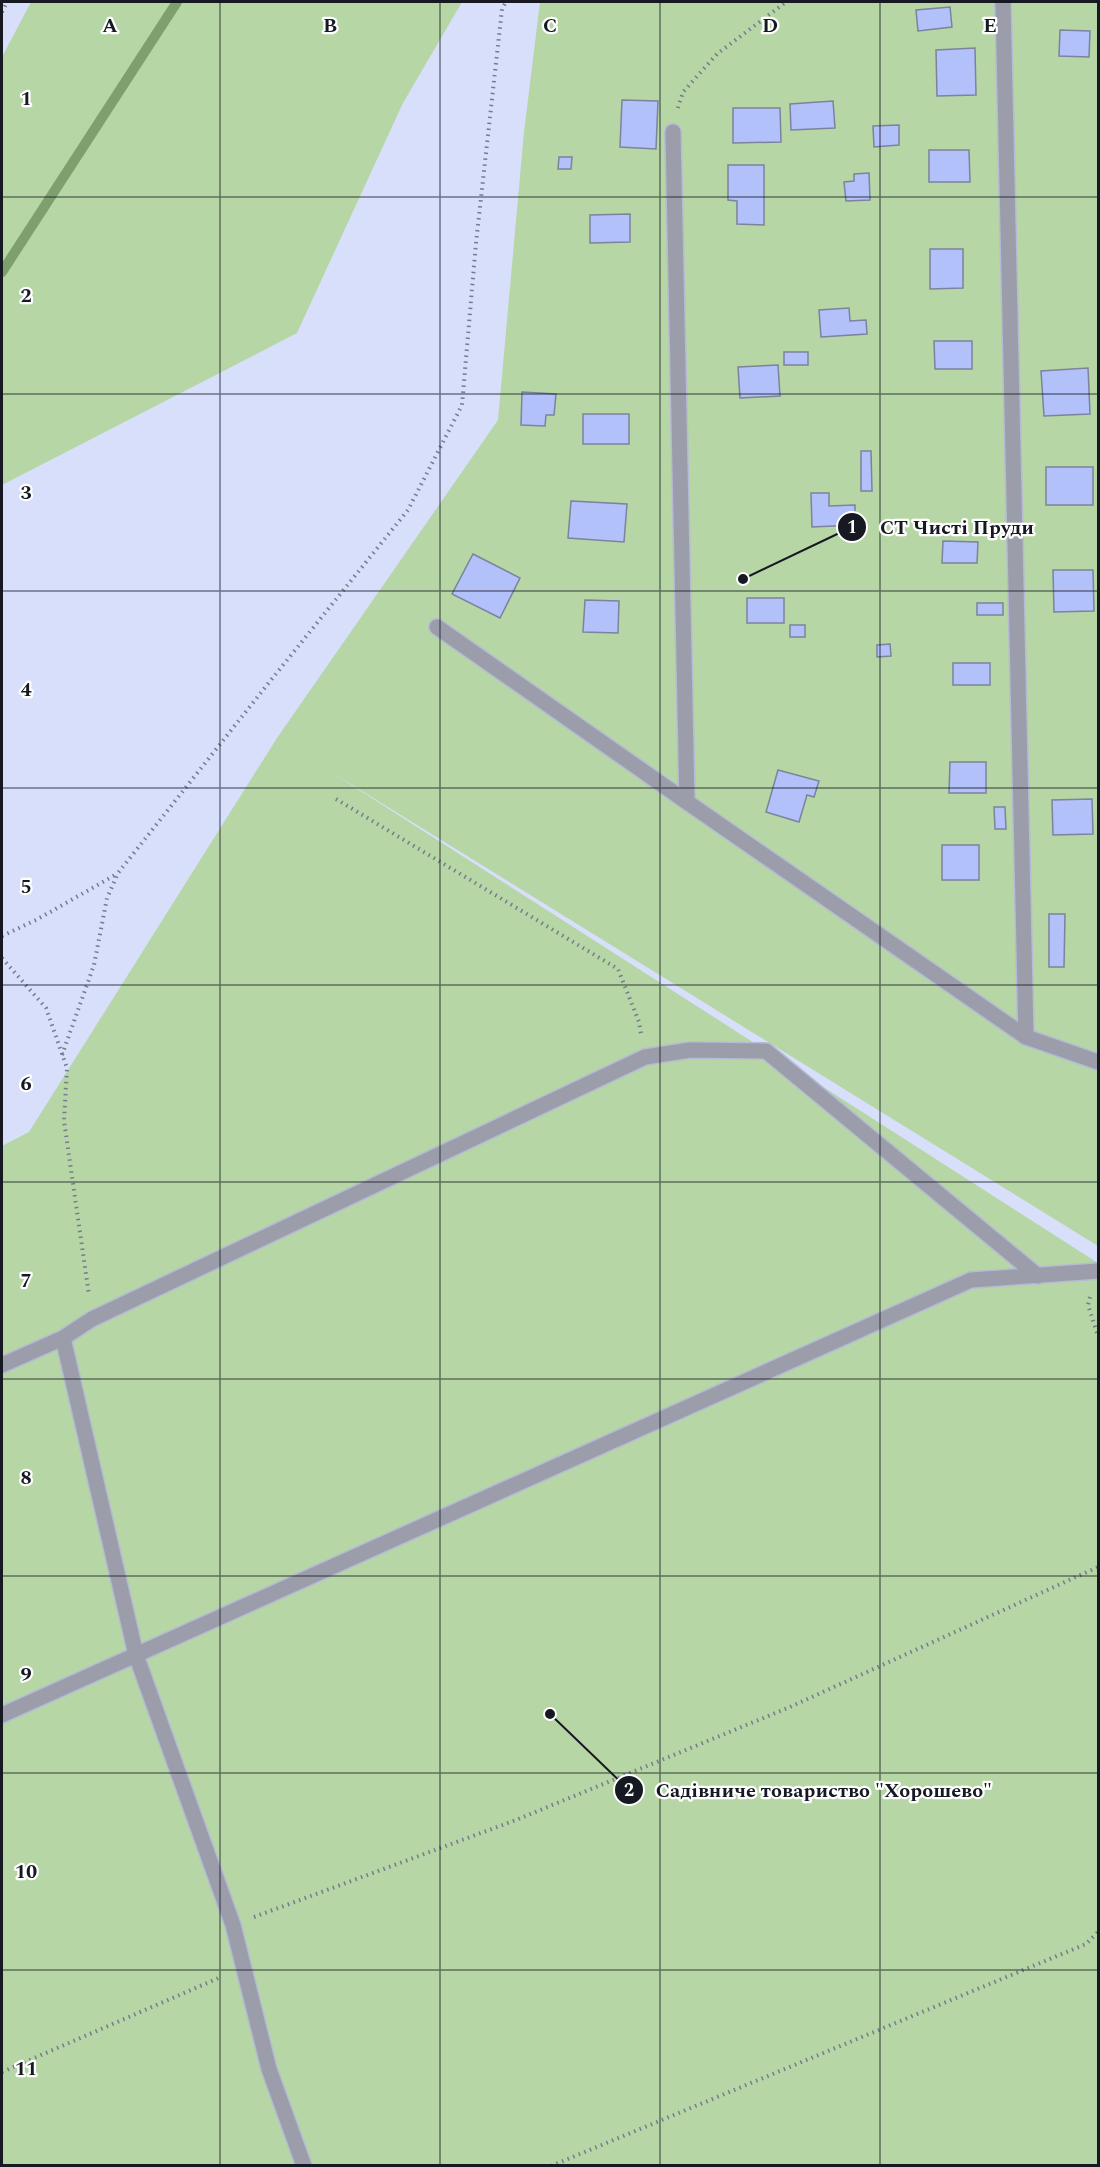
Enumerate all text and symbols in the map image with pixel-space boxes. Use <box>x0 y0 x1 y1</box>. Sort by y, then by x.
text: A <box>102 11 118 41</box>
text: B <box>323 11 337 41</box>
text: C <box>543 11 557 41</box>
text: D <box>762 11 778 41</box>
text: E <box>983 11 997 41</box>
text: 1 <box>20 84 32 114</box>
text: 2 <box>20 281 32 311</box>
text: 3 <box>20 478 32 508</box>
callout: СТ Чисті Пруди <box>837 508 1046 546</box>
text: СТ Чисті Пруди <box>880 513 1034 543</box>
text: 1 <box>847 514 857 541</box>
text: 4 <box>20 675 32 705</box>
text: 5 <box>20 872 32 902</box>
text: 6 <box>20 1069 32 1099</box>
text: 7 <box>20 1266 32 1296</box>
text: 8 <box>20 1463 32 1493</box>
text: 9 <box>20 1660 32 1690</box>
callout: Садівниче товариство "Хорошево" <box>614 1771 1004 1809</box>
text: Садівниче товариство "Хорошево" <box>656 1776 992 1806</box>
text: 2 <box>624 1777 634 1804</box>
text: 10 <box>15 1857 37 1887</box>
text: 11 <box>15 2054 37 2084</box>

